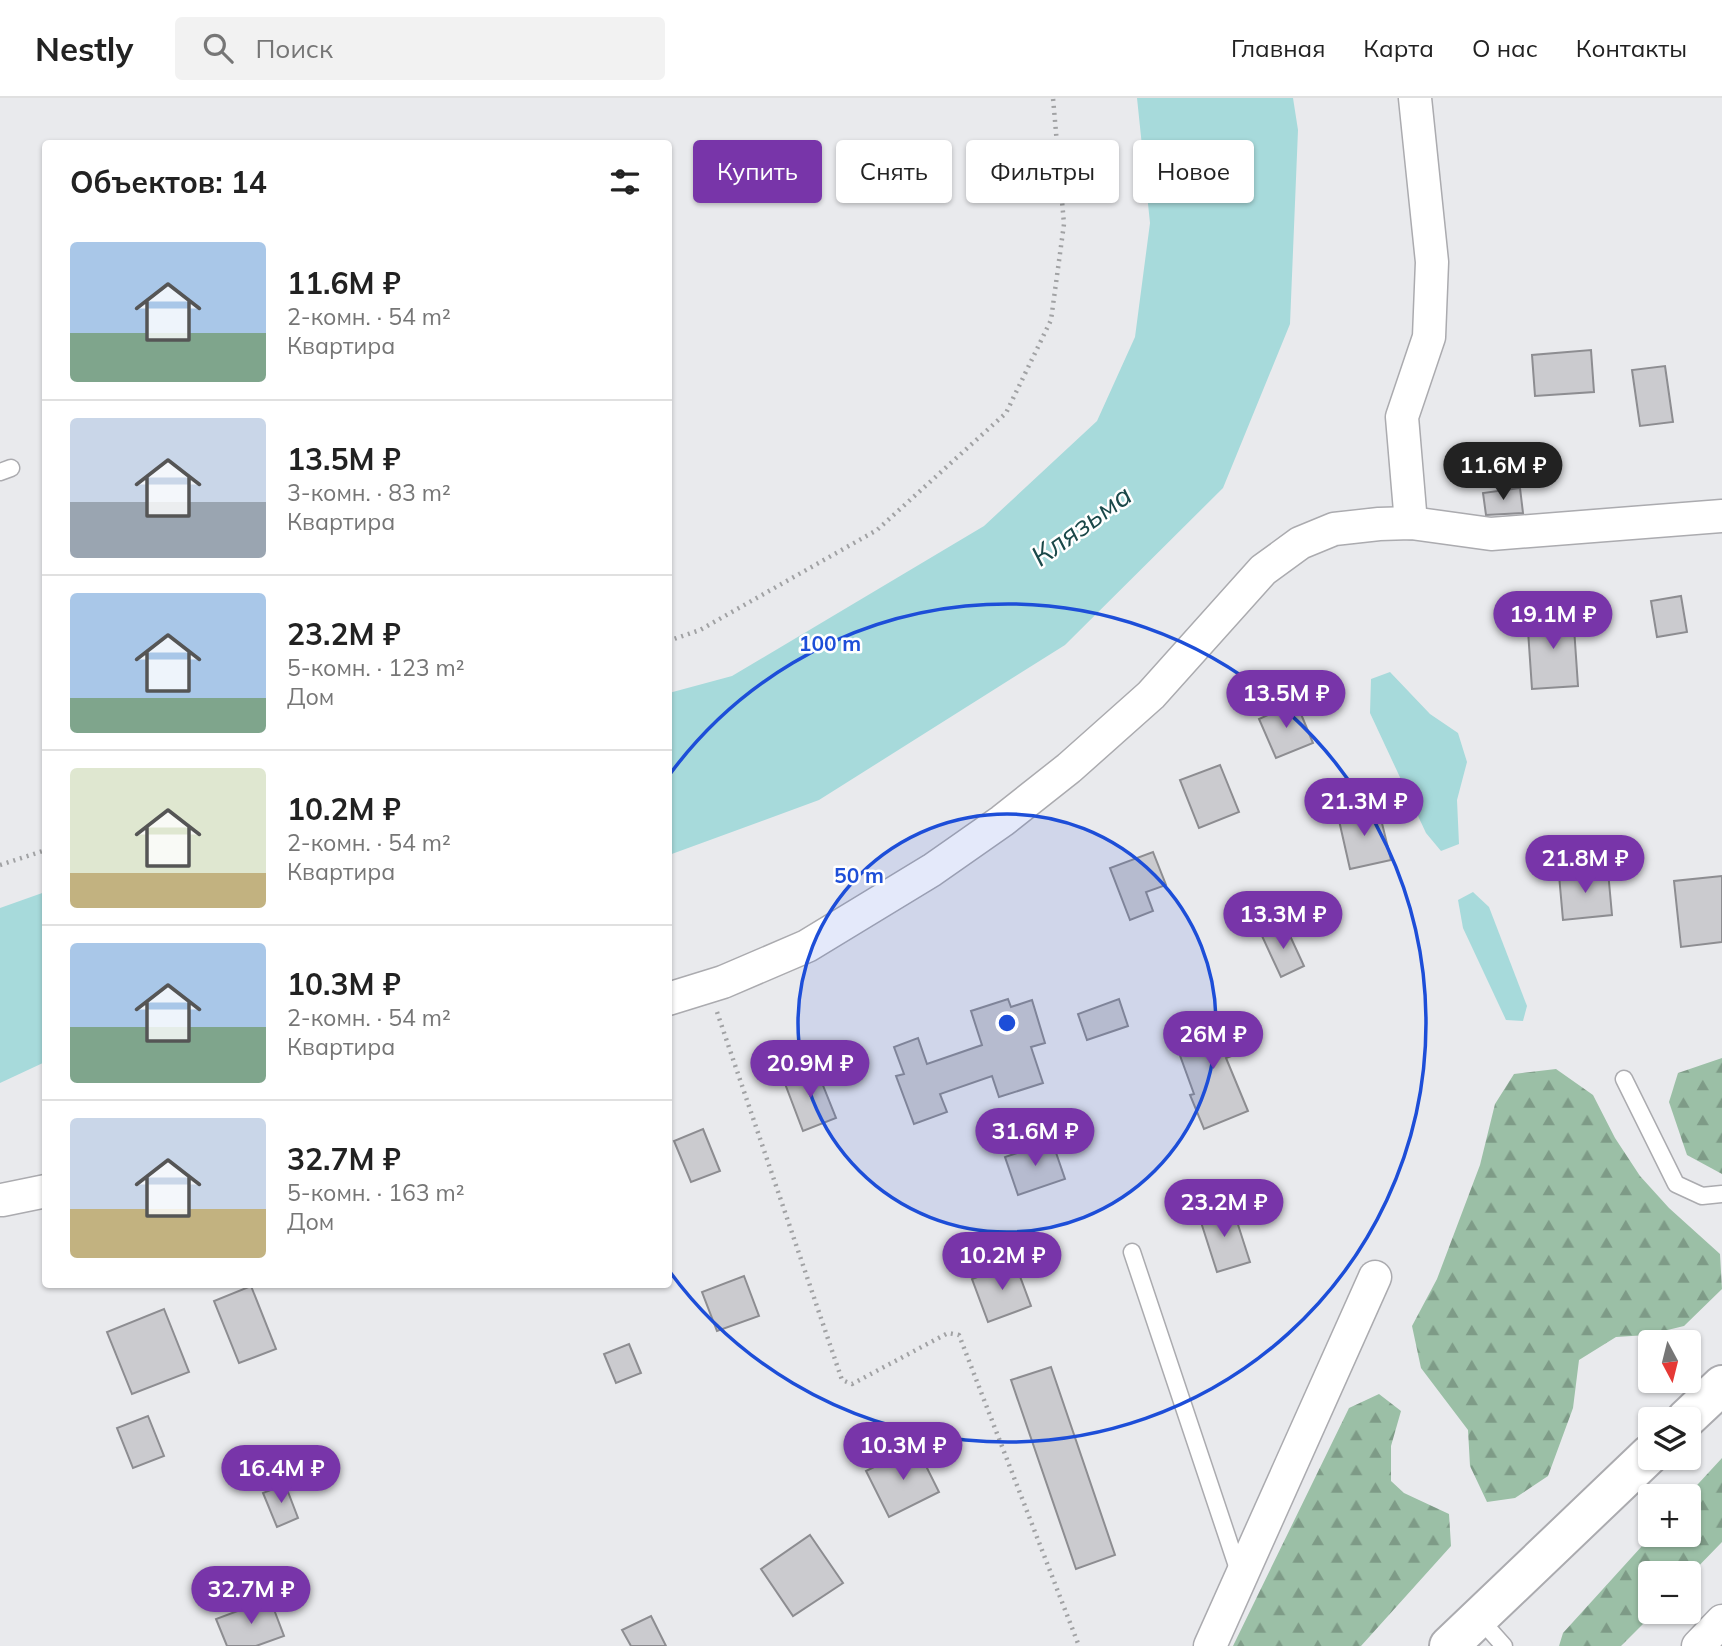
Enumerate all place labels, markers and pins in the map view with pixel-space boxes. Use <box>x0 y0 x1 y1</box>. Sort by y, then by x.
pin: 11.6M ₽ <box>1438 442 1568 502</box>
pin: 19.1M ₽ <box>1488 592 1618 651</box>
pin: 13.5M ₽ <box>1221 670 1351 730</box>
pin: 21.3M ₽ <box>1299 778 1429 838</box>
pin: 21.8M ₽ <box>1520 836 1650 895</box>
pin: 13.3M ₽ <box>1218 892 1348 951</box>
centre of rings <box>995 1011 1019 1035</box>
pin: 26M ₽ <box>1164 1012 1262 1071</box>
pin: 20.9M ₽ <box>745 1040 875 1100</box>
pin: 31.6M ₽ <box>970 1108 1100 1168</box>
pin: 23.2M ₽ <box>1159 1180 1289 1239</box>
pin: 10.2M ₽ <box>937 1232 1067 1292</box>
pin: 10.3M ₽ <box>838 1422 968 1482</box>
pin: 16.4M ₽ <box>216 1446 346 1505</box>
pin: 32.7M ₽ <box>186 1566 316 1626</box>

